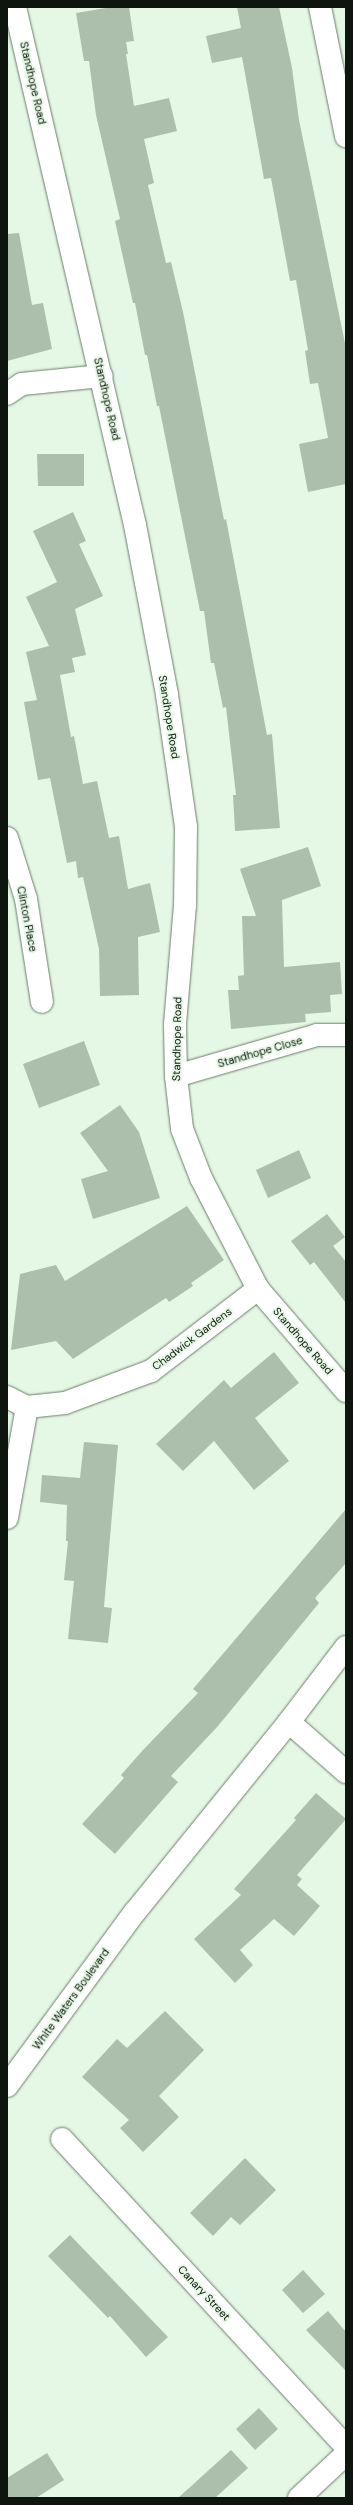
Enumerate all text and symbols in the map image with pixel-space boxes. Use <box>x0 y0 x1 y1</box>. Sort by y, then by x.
street label: Standhope Road <box>17 40 49 126</box>
street label: Standhope Road <box>91 356 123 442</box>
street label: Standhope Road <box>156 674 182 760</box>
street label: Clinton Place <box>14 885 40 953</box>
street label: Standhope Road <box>170 997 184 1081</box>
street label: Standhope Close <box>216 1034 304 1070</box>
street label: Chadwick Gardens <box>150 1305 234 1373</box>
street label: Standhope Road <box>270 1305 336 1377</box>
street label: White Waters Boulevard <box>30 1946 112 2052</box>
street label: Canary Street <box>175 2263 233 2323</box>

